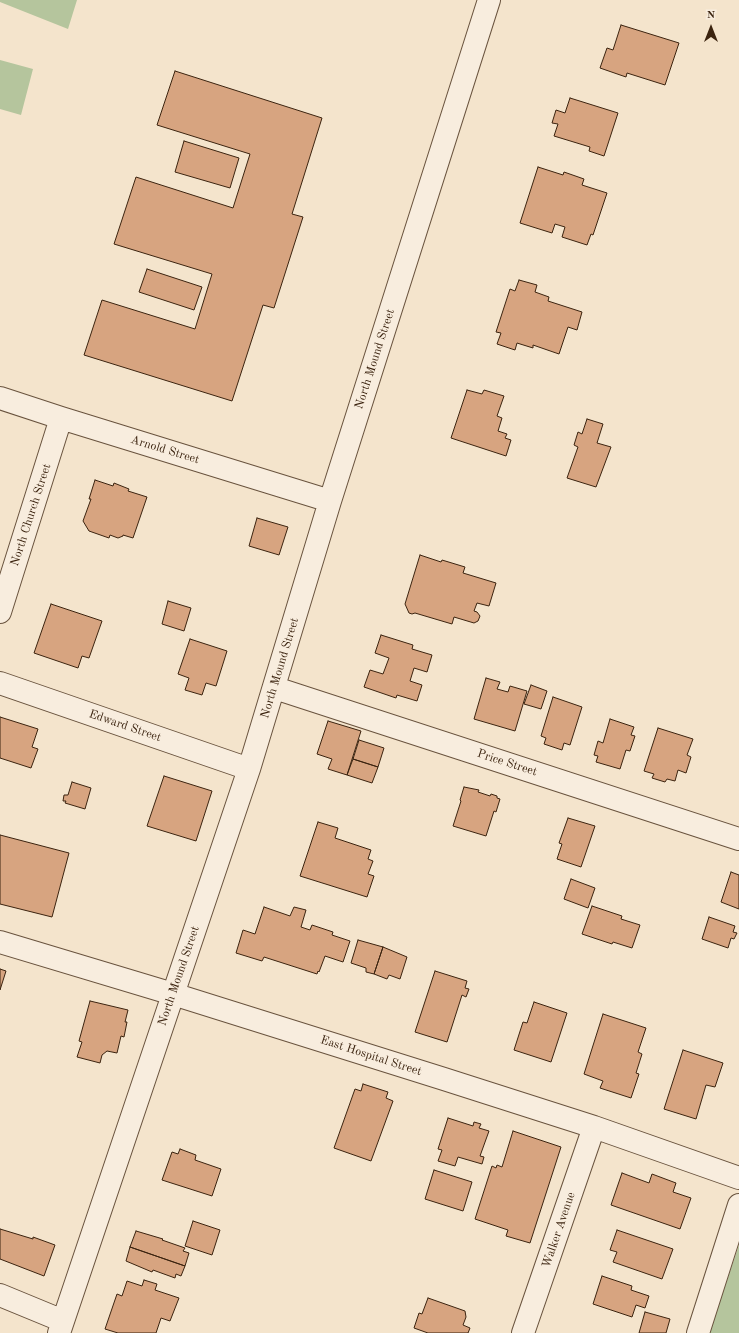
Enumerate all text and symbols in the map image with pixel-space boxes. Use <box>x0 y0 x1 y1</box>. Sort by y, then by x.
north arrow <box>691 8 731 48</box>
text: N <box>707 10 715 21</box>
street label: North Mound Street <box>352 307 398 411</box>
street label: Arnold Street <box>129 433 201 467</box>
street label: North Church Street <box>8 462 54 568</box>
street label: North Mound Street <box>258 616 302 720</box>
street label: Edward Street <box>87 707 163 745</box>
street label: Price Street <box>475 747 539 779</box>
street label: North Mound Street <box>155 924 203 1028</box>
street label: East Hospital Street <box>319 1033 423 1079</box>
street label: Walker Avenue <box>539 1190 579 1270</box>

